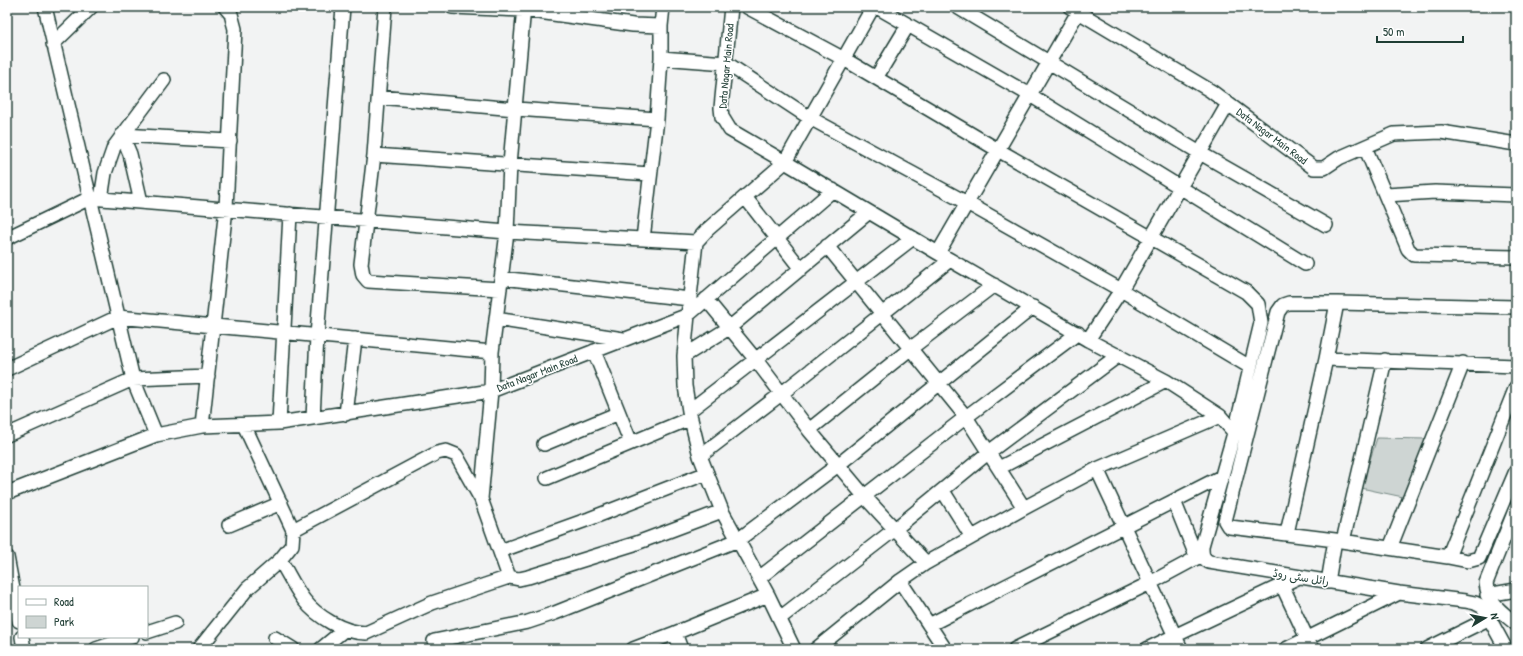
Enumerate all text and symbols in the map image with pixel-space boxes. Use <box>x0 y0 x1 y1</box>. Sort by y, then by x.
scale bar <box>1377 18 1463 44</box>
street label: Data Nagar Main Road <box>715 22 737 109</box>
text: 50 m <box>1383 23 1404 40</box>
street label: Data Nagar Main Road <box>1234 105 1311 168</box>
street label: Data Nagar Main Road <box>495 351 580 395</box>
street label: رائل سٹی روڈ <box>1272 566 1330 589</box>
legend <box>18 586 148 638</box>
text: Road <box>54 593 74 610</box>
north arrow <box>1465 598 1505 638</box>
text: N <box>1487 612 1502 621</box>
text: Park <box>54 613 74 630</box>

